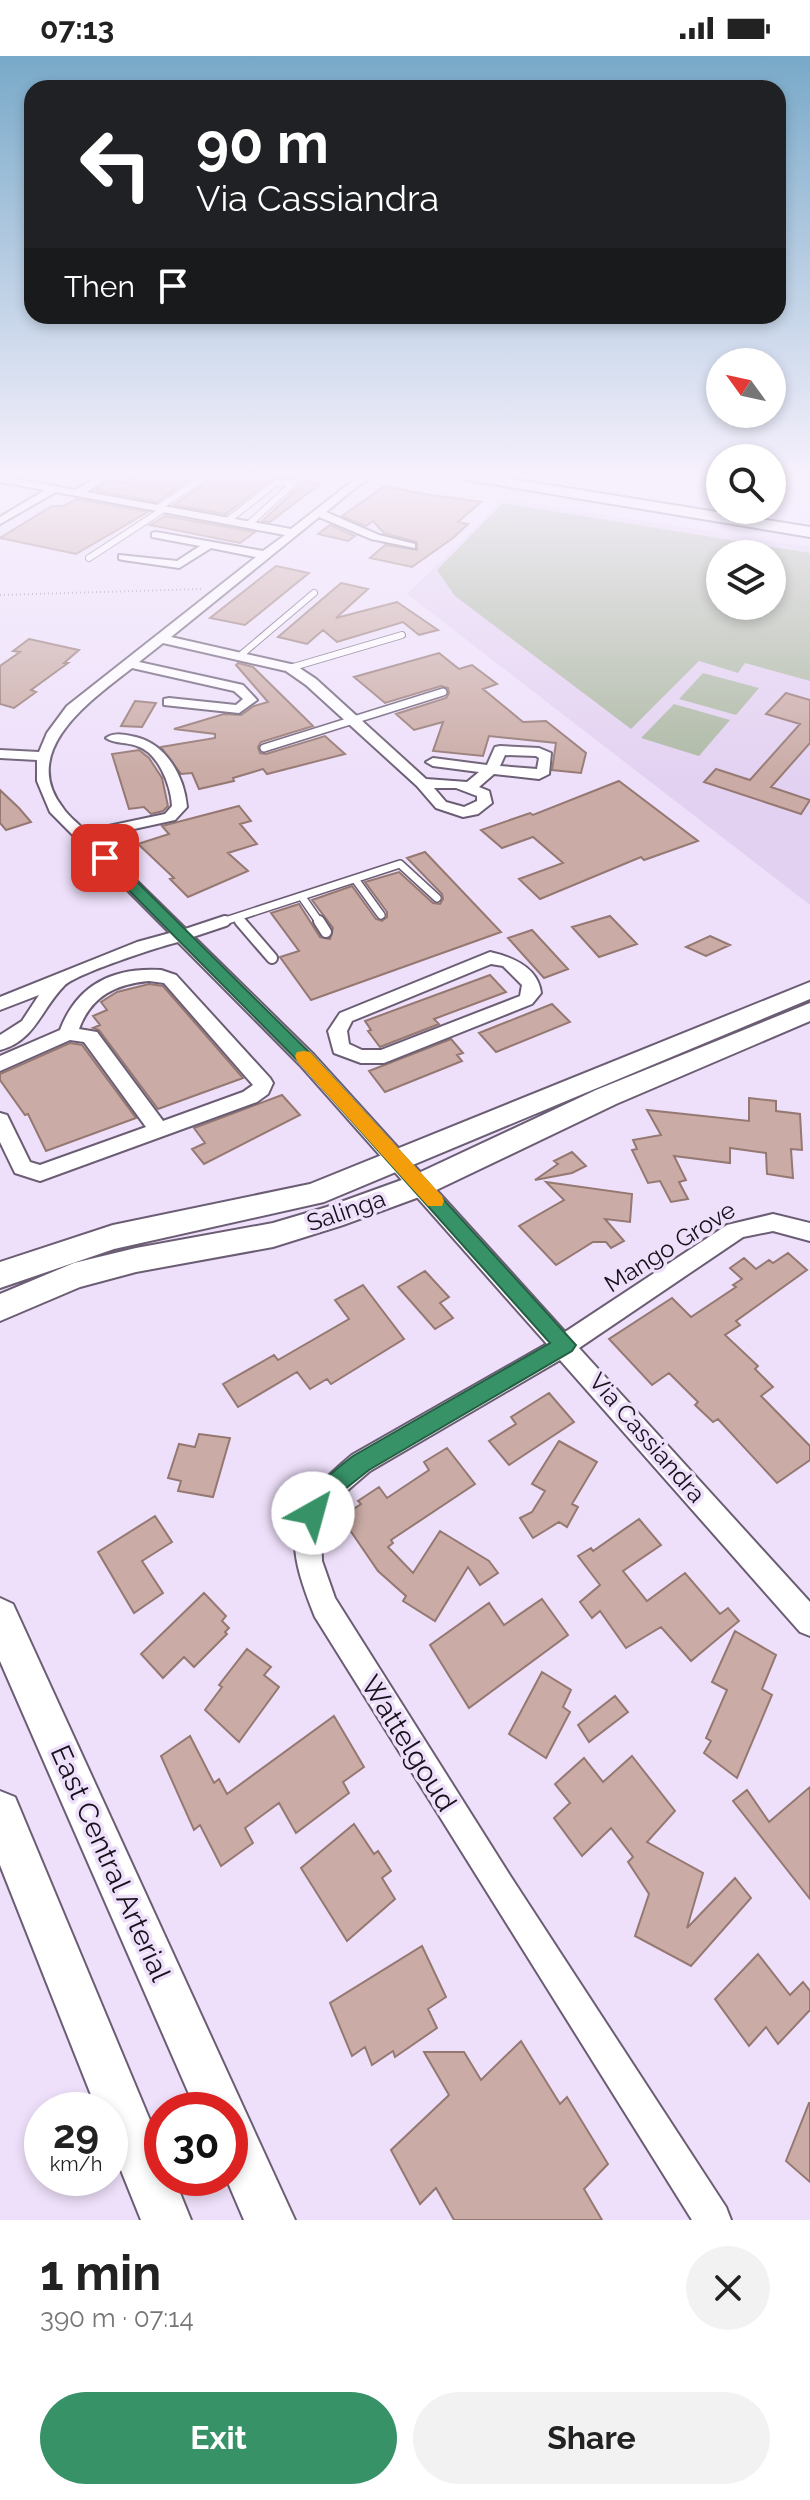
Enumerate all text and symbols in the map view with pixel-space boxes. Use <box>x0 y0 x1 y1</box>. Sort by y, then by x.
text: 07:13 <box>40 11 114 46</box>
text: 90 m <box>196 110 329 176</box>
icon: left <box>64 112 168 216</box>
text: Via Cassiandra <box>196 177 439 219</box>
icon: arrive <box>151 264 195 308</box>
text: Then <box>64 269 135 304</box>
north arrow <box>706 348 786 428</box>
map controls <box>706 348 786 620</box>
button: search <box>706 444 786 524</box>
button: layers <box>706 540 786 620</box>
pin <box>71 824 139 892</box>
icon: arrive <box>83 836 127 880</box>
street label: Salinga <box>303 1184 389 1237</box>
street label: Mango Grove <box>599 1195 740 1298</box>
street label: Via Cassiandra <box>583 1367 712 1508</box>
position arrow <box>271 1471 355 1555</box>
street label: Wattelgoud <box>354 1669 463 1817</box>
street label: East Central Arterial <box>44 1740 178 1987</box>
speed limit sign: 30 <box>144 2092 248 2196</box>
text: 29 <box>53 2110 99 2157</box>
text: km/h <box>50 2152 102 2176</box>
text: 1 min <box>40 2245 161 2301</box>
button: close <box>686 2246 770 2330</box>
text: 390 m · 07:14 <box>40 2303 194 2333</box>
button: Exit <box>40 2392 397 2484</box>
button: Share <box>413 2392 770 2484</box>

